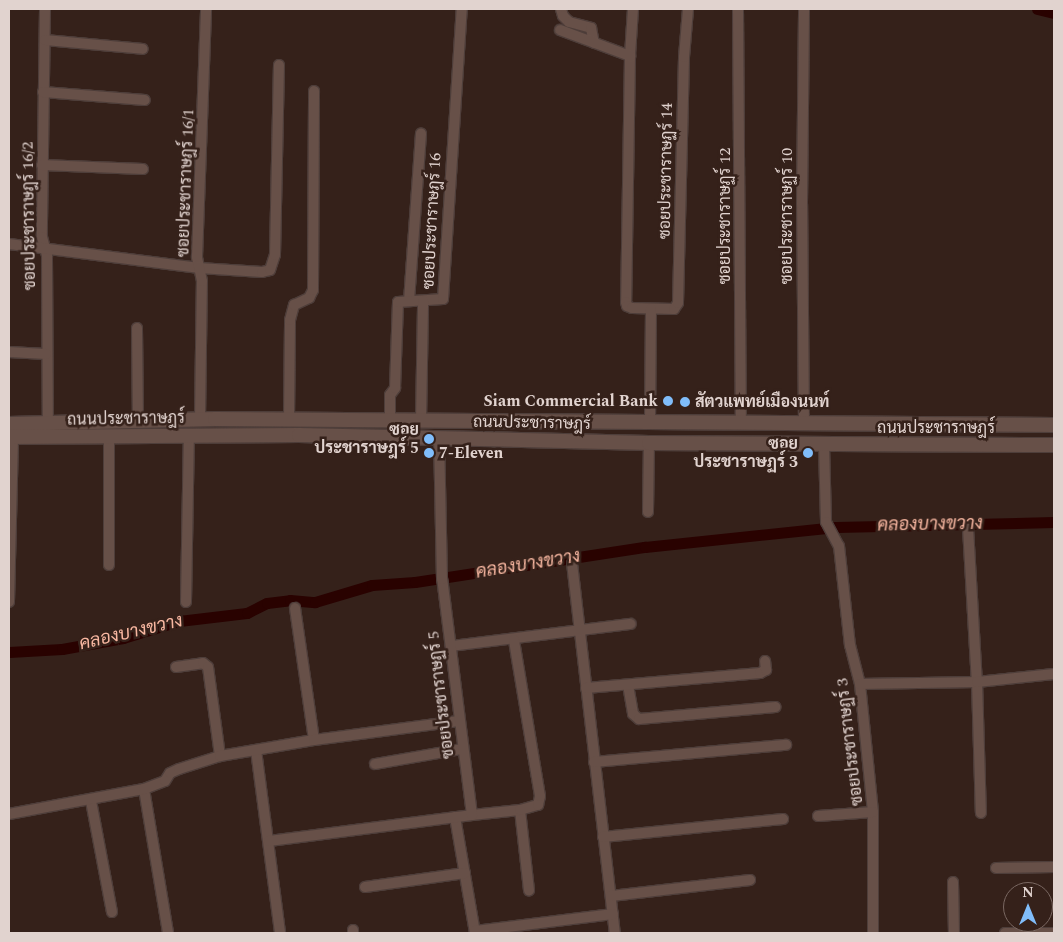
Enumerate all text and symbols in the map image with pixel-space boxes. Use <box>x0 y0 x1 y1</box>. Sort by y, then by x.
street label: ซอยประชาราษฏร์ 14 <box>655 103 677 239</box>
street label: ซอยประชาราษฎร์ 16/1 <box>174 108 198 258</box>
street label: ซอยประชาราษฎร์ 16/2 <box>18 142 40 290</box>
street label: ซอยประชาราษฏร์ 12 <box>715 148 735 284</box>
street label: ซอยประชาราษฏร์ 10 <box>777 148 797 284</box>
street label: ซอยประชาราษฎร์ 16 <box>419 152 445 290</box>
place label: Siam Commercial Bank <box>483 391 658 411</box>
place label: สัตวแพทย์เมืองนนท์ <box>695 392 829 412</box>
marker: Siam Commercial Bank <box>662 395 674 407</box>
marker: สัตวแพทย์เมืองนนท์ <box>679 396 691 408</box>
street label: ถนนประชาราษฎร์ <box>67 408 185 430</box>
street label: ถนนประชาราษฎร์ <box>473 412 591 434</box>
street label: ถนนประชาราษฎร์ <box>877 418 995 438</box>
place label: ซอย ประชาราษฎร์ 5 <box>314 420 419 458</box>
marker: ซอย ประชาราษฎร์ 5 <box>423 433 435 445</box>
place label: ซอย ประชาราษฏร์ 3 <box>693 434 798 472</box>
place label: 7-Eleven <box>439 443 503 463</box>
marker: 7-Eleven <box>423 447 435 459</box>
marker: ซอย ประชาราษฏร์ 3 <box>802 447 814 459</box>
water label: คลองบางขวาง <box>877 513 983 537</box>
water label: คลองบางขวาง <box>474 546 582 584</box>
water label: คลองบางขวาง <box>77 611 185 655</box>
street label: ซอยประชาราษฏร์ 5 <box>424 630 458 760</box>
street label: ซอยประชาราษฏร์ 3 <box>833 677 867 807</box>
north arrow <box>1003 882 1053 932</box>
text: N <box>1022 882 1034 903</box>

